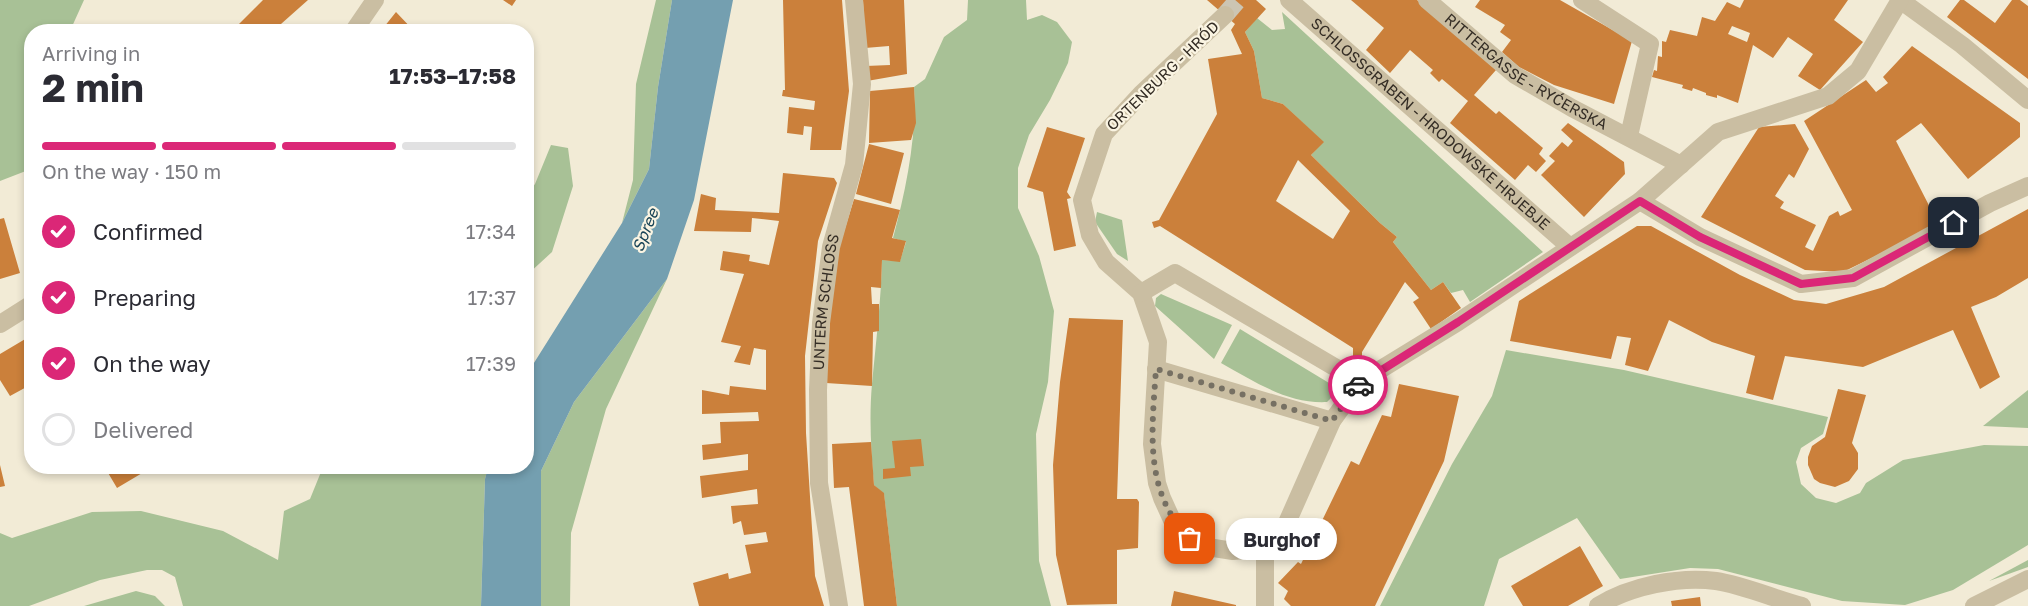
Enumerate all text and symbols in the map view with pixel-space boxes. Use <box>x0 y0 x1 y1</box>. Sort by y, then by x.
street label: RITTERGASSE - RYĆERSKA <box>1442 9 1611 133</box>
street label: SCHLOSSGRABEN - HRODOWSKE HRJEBJE <box>1308 14 1554 233</box>
street label: ORTENBURG - HRÓD <box>1102 17 1222 134</box>
text: Arriving in <box>42 41 140 65</box>
text: 17:53–17:58 <box>389 62 516 89</box>
text: 2 min <box>42 64 144 111</box>
text: On the way · 150 m <box>42 159 221 183</box>
pin <box>1928 197 1979 248</box>
water label: Spree <box>627 204 663 254</box>
icon: home <box>1937 206 1970 239</box>
icon: check <box>42 215 75 248</box>
text: Confirmed <box>93 218 203 245</box>
text: 17:34 <box>466 219 516 243</box>
street label: UNTERM SCHLOSS <box>809 232 842 371</box>
icon: check <box>42 281 75 314</box>
text: Preparing <box>93 284 196 311</box>
text: 17:37 <box>467 285 516 309</box>
icon: check <box>42 347 75 380</box>
text: On the way <box>93 350 211 377</box>
text: 17:39 <box>466 351 516 375</box>
courier <box>1328 355 1388 415</box>
icon: car <box>1342 369 1375 402</box>
text: Delivered <box>93 416 193 443</box>
pin <box>1164 513 1215 564</box>
callout: Burghof <box>1226 518 1337 560</box>
icon: bag <box>1173 522 1206 555</box>
text: Burghof <box>1243 527 1320 551</box>

